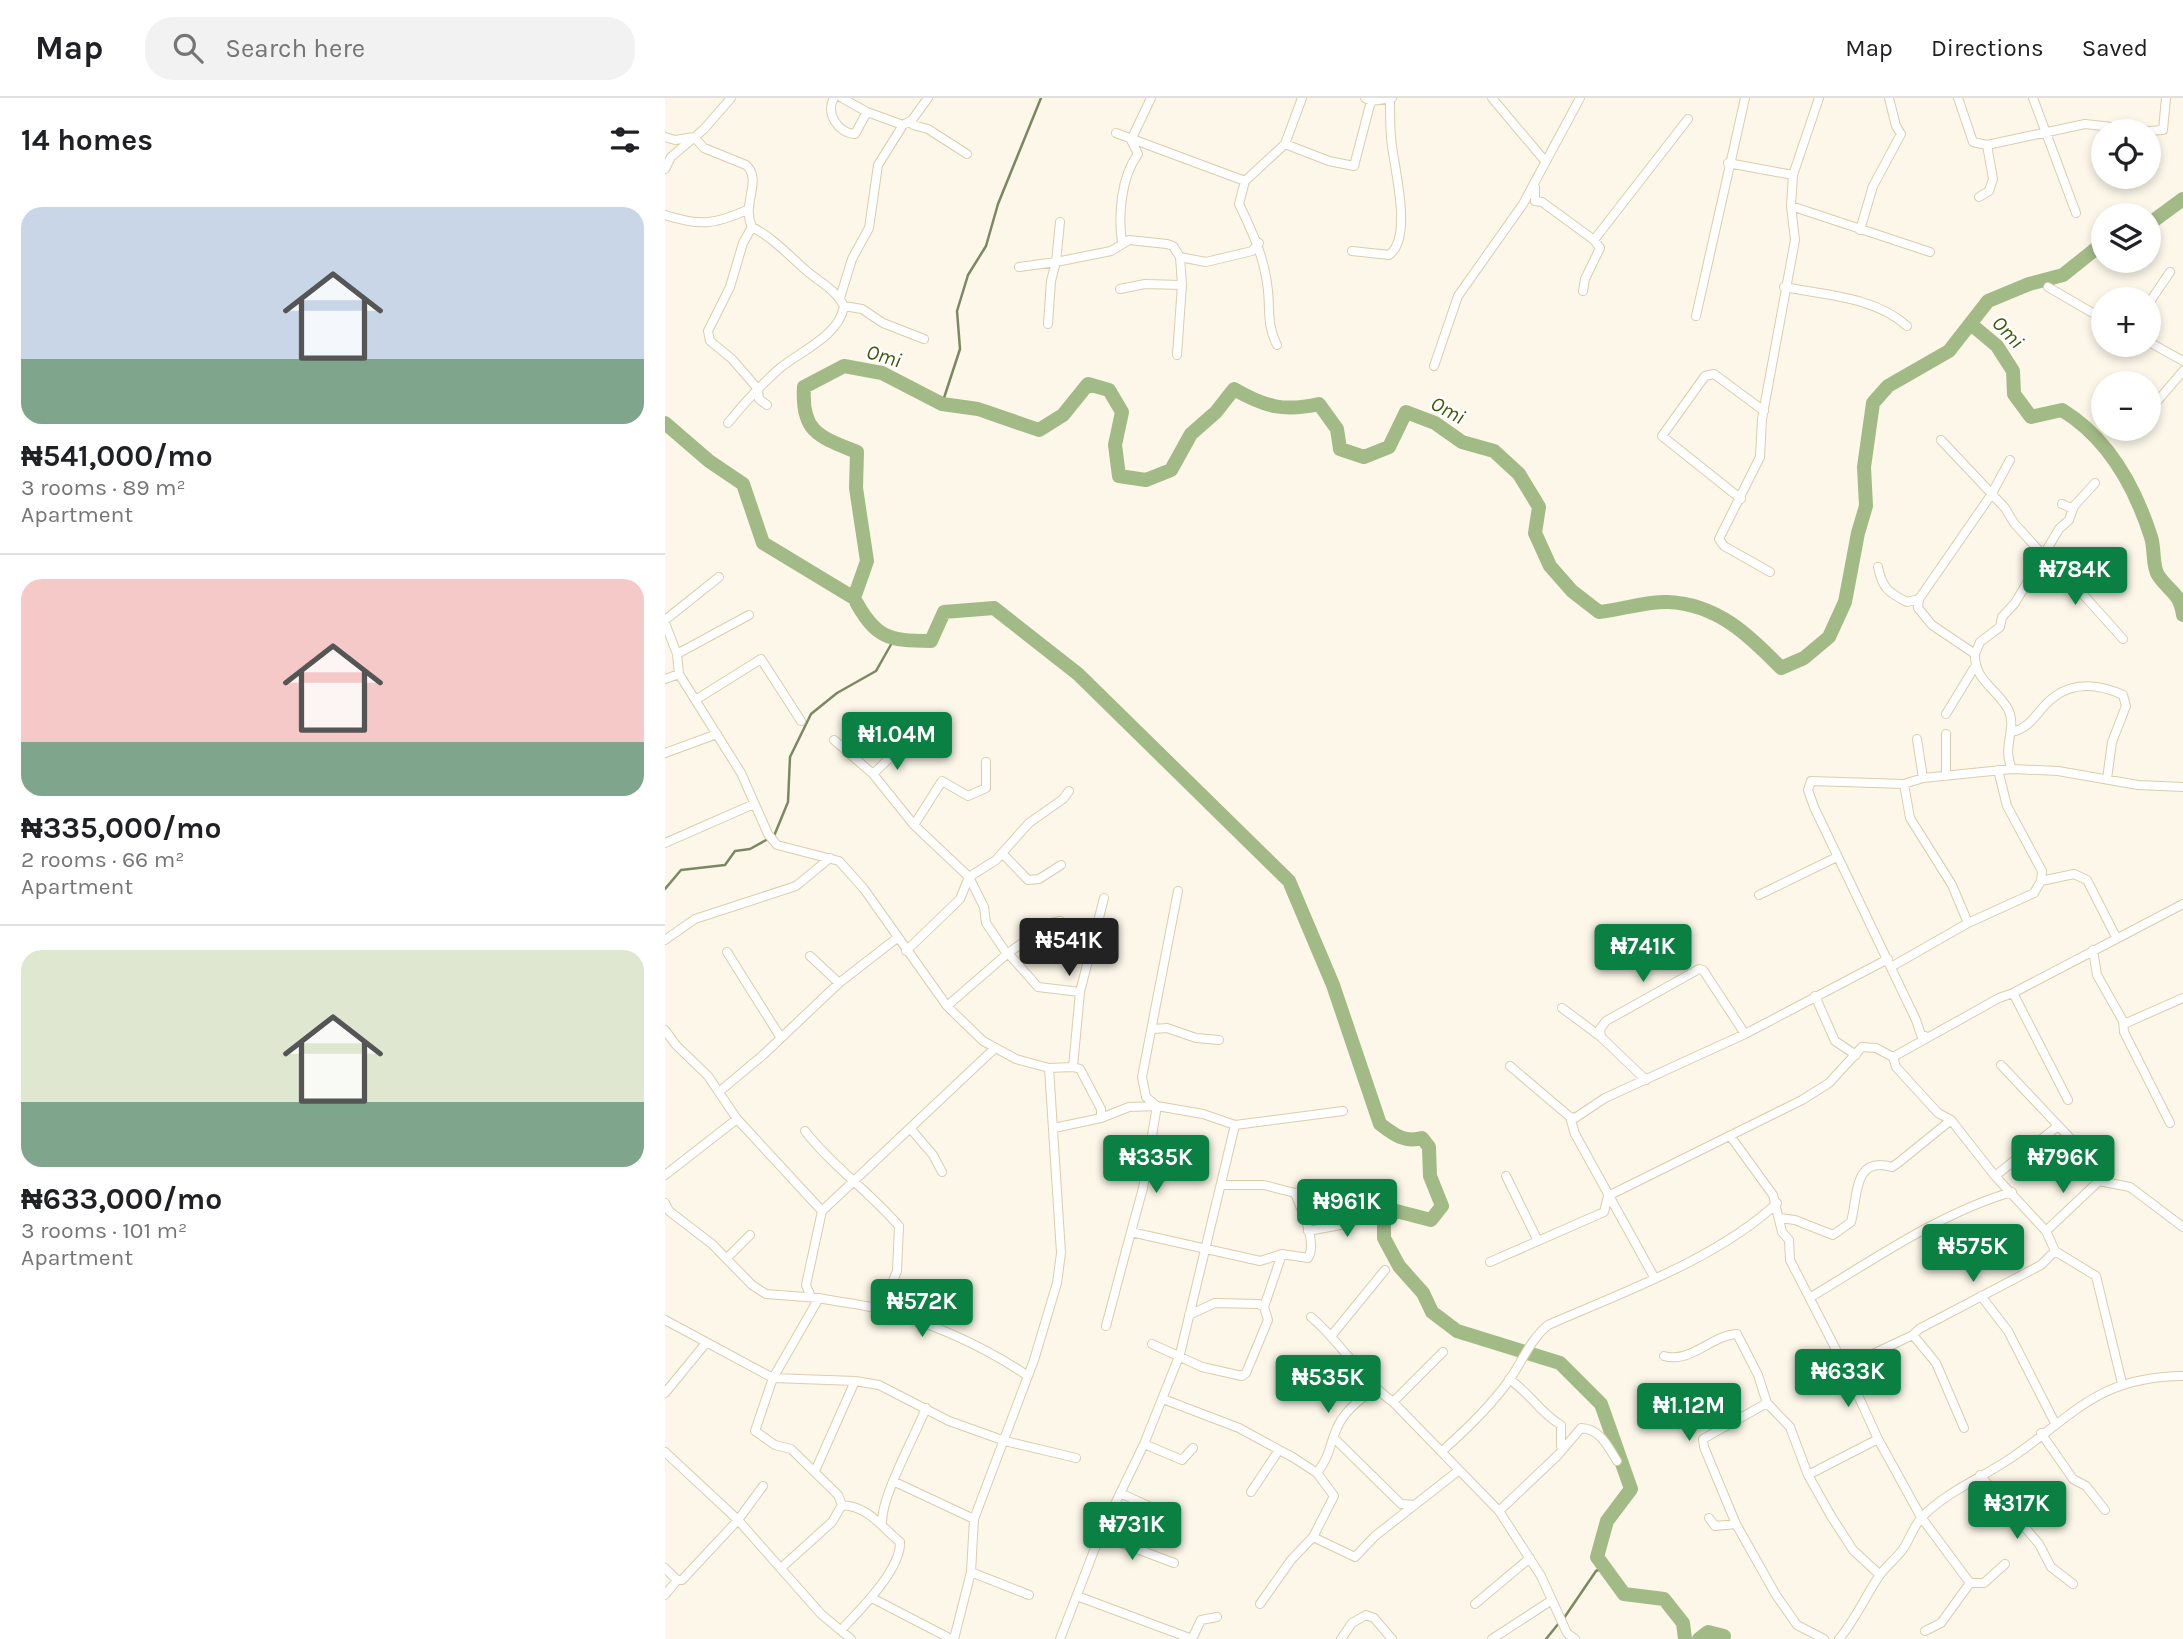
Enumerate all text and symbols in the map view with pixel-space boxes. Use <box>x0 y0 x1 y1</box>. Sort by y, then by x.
search box <box>145 17 635 80</box>
text: Map <box>35 29 103 67</box>
icon: search <box>169 29 207 67</box>
text: Search here <box>225 33 365 64</box>
text: Map <box>1845 34 1893 62</box>
text: Directions <box>1931 34 2044 62</box>
text: Saved <box>2082 34 2148 62</box>
map controls <box>2091 119 2161 441</box>
button: locate <box>2091 119 2161 189</box>
icon: filters <box>606 121 644 159</box>
text: 14 homes <box>21 122 153 158</box>
button: layers <box>2091 203 2161 273</box>
icon: home <box>270 253 396 379</box>
button: + <box>2091 287 2161 357</box>
water label: Omi <box>1987 311 2029 353</box>
water label: Omi <box>864 339 905 373</box>
button: − <box>2091 371 2161 441</box>
water label: Omi <box>1427 391 1470 429</box>
text: ₦541,000/mo <box>21 438 213 474</box>
text: 3 rooms · 89 m² <box>21 474 186 501</box>
text: Apartment <box>21 501 133 528</box>
pin: ₦784K <box>2026 547 2124 607</box>
text: ₦784K <box>2039 556 2111 583</box>
icon: home <box>270 625 396 751</box>
pin: ₦1.04M <box>840 712 954 772</box>
text: ₦1.04M <box>858 721 936 748</box>
text: ₦335,000/mo <box>21 810 222 846</box>
text: 2 rooms · 66 m² <box>21 846 184 873</box>
text: Apartment <box>21 873 133 900</box>
pin: ₦541K <box>1020 918 1118 978</box>
pin: ₦741K <box>1594 924 1692 984</box>
text: ₦541K <box>1036 927 1102 954</box>
text: ₦741K <box>1611 933 1675 960</box>
icon: home <box>270 996 396 1122</box>
pin: ₦335K <box>1107 1136 1205 1195</box>
pin: ₦796K <box>2014 1136 2112 1195</box>
text: ₦335K <box>1119 1144 1193 1171</box>
text: ₦796K <box>2027 1144 2099 1171</box>
pin: ₦961K <box>1298 1180 1396 1239</box>
text: ₦633,000/mo <box>21 1181 222 1217</box>
text: ₦961K <box>1313 1188 1381 1215</box>
text: 3 rooms · 101 m² <box>21 1217 187 1244</box>
pin: ₦575K <box>1924 1224 2022 1284</box>
text: ₦575K <box>1938 1233 2008 1260</box>
text: Apartment <box>21 1244 133 1271</box>
pin: ₦572K <box>873 1280 971 1339</box>
text: ₦572K <box>887 1288 957 1315</box>
pin: ₦633K <box>1799 1350 1897 1409</box>
pin: ₦535K <box>1279 1356 1377 1415</box>
text: ₦633K <box>1811 1358 1885 1385</box>
text: ₦535K <box>1292 1364 1364 1391</box>
pin: ₦1.12M <box>1632 1384 1746 1443</box>
text: ₦1.12M <box>1653 1392 1725 1419</box>
pin: ₦317K <box>1968 1482 2066 1541</box>
text: ₦317K <box>1984 1490 2050 1517</box>
pin: ₦731K <box>1083 1502 1181 1562</box>
text: ₦731K <box>1099 1511 1165 1538</box>

